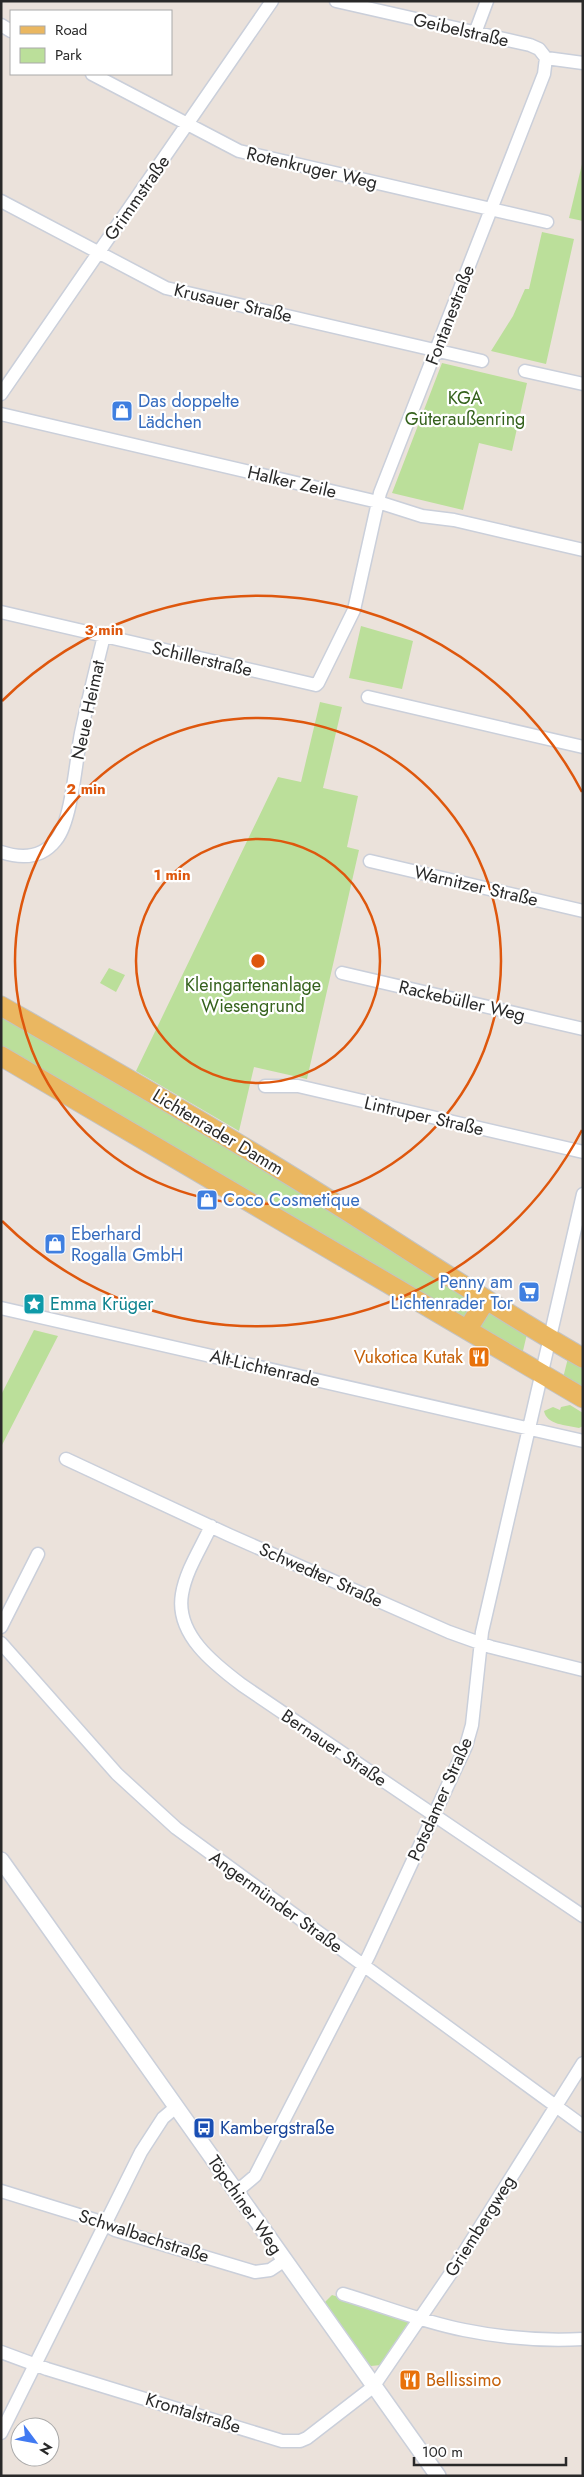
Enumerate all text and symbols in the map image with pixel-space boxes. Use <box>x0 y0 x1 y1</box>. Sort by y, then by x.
street label: Geibelstraße <box>411 6 511 54</box>
legend <box>10 10 172 75</box>
text: Road <box>55 19 87 41</box>
text: Park <box>55 44 82 66</box>
street label: Rotenkruger Weg <box>244 140 380 196</box>
street label: Grimmstraße <box>98 150 176 246</box>
street label: Fontanestraße <box>419 261 481 369</box>
street label: Krusauer Straße <box>171 277 295 329</box>
park label: KGA Güteraußenring <box>405 385 525 432</box>
place label: Das doppelte Lädchen <box>138 388 239 435</box>
shop icon: Das doppelte Lädchen <box>110 399 134 423</box>
street label: Halker Zeile <box>245 459 339 505</box>
text: 3 min <box>85 619 123 641</box>
street label: Schillerstraße <box>149 635 255 683</box>
street label: Neue Heimat <box>65 657 111 762</box>
text: 2 min <box>66 778 106 800</box>
street label: Warnitzer Straße <box>411 859 541 913</box>
text: 1 min <box>153 864 191 886</box>
centre of rings <box>249 952 267 970</box>
park label: Kleingartenanlage Wiesengrund <box>185 972 321 1019</box>
street label: Rackebüller Weg <box>396 974 528 1028</box>
street label: Lichtenrader Damm <box>148 1083 288 1181</box>
street label: Lintruper Straße <box>362 1090 486 1142</box>
place label: Coco Cosmetique <box>223 1187 360 1213</box>
shop icon: Coco Cosmetique <box>195 1188 219 1212</box>
place label: Eberhard Rogalla GmbH <box>71 1221 183 1268</box>
shop icon: Eberhard Rogalla GmbH <box>43 1232 67 1256</box>
place label: Penny am Lichtenrader Tor <box>391 1269 514 1316</box>
supermarket icon: Penny am Lichtenrader Tor <box>517 1280 541 1304</box>
place label: Emma Krüger <box>50 1291 154 1317</box>
place icon: Emma Krüger <box>22 1292 46 1316</box>
street label: Alt-Lichtenrade <box>207 1343 323 1393</box>
place label: Vukotica Kutak <box>354 1344 463 1370</box>
restaurant icon: Vukotica Kutak <box>467 1345 491 1369</box>
street label: Schwedter Straße <box>255 1536 387 1614</box>
street label: Bernauer Straße <box>276 1703 392 1793</box>
street label: Potsdamer Straße <box>401 1733 479 1865</box>
street label: Angermünder Straße <box>204 1845 348 1959</box>
place label: Kambergstraße <box>220 2115 334 2141</box>
bus stop icon: Kambergstraße <box>192 2116 216 2140</box>
street label: Töpchiner Weg <box>201 2150 289 2260</box>
street label: Griembergweg <box>438 2170 522 2282</box>
street label: Schwalbachstraße <box>75 2203 213 2269</box>
place label: Bellissimo <box>426 2367 502 2393</box>
restaurant icon: Bellissimo <box>398 2368 422 2392</box>
street label: Krontalstraße <box>142 2386 244 2440</box>
north arrow <box>10 2417 60 2467</box>
scale bar <box>414 2434 566 2466</box>
text: N <box>35 2439 57 2459</box>
text: 100 m <box>422 2441 463 2463</box>

